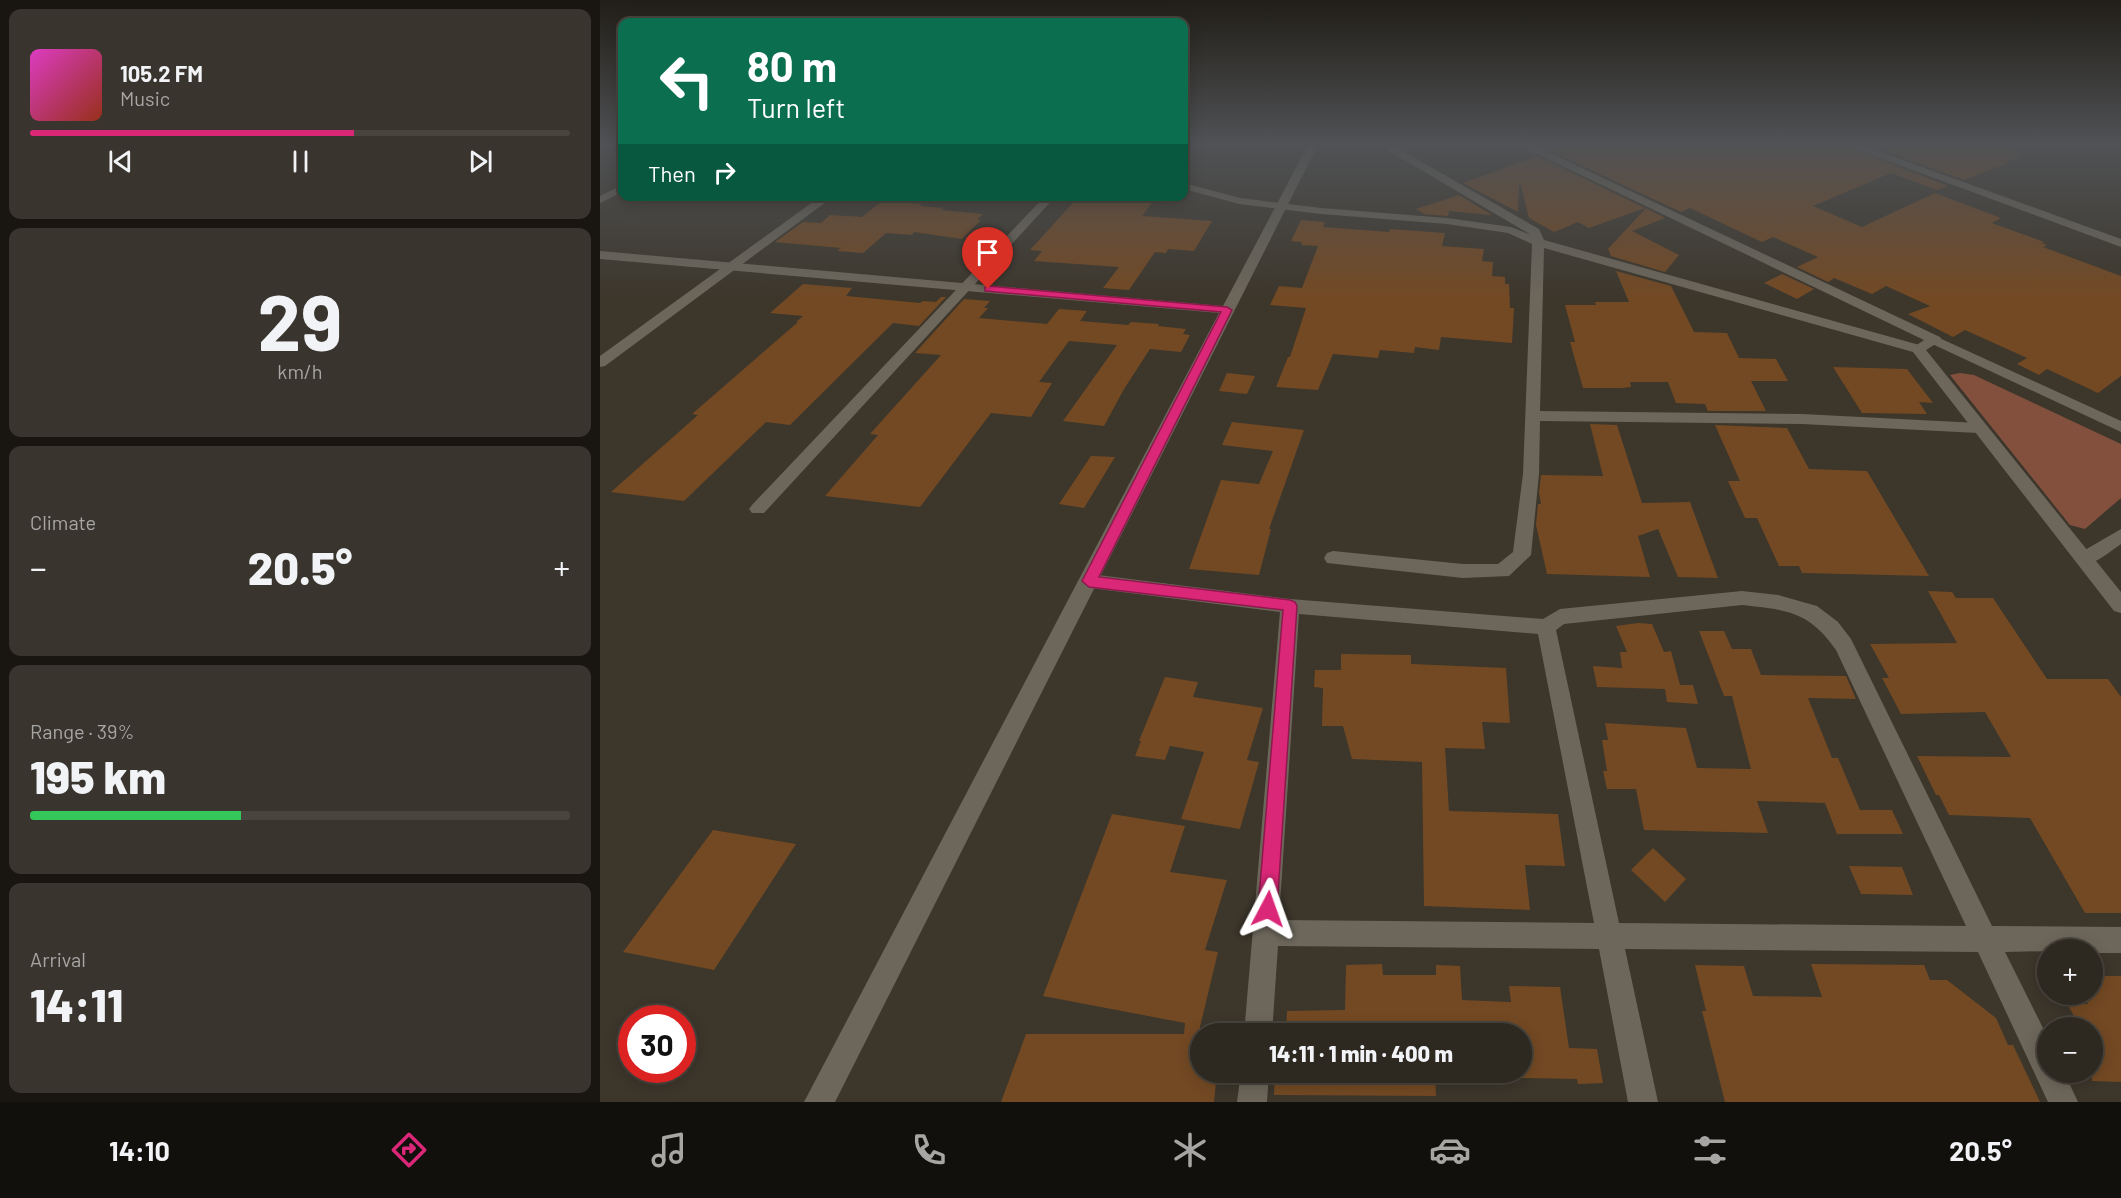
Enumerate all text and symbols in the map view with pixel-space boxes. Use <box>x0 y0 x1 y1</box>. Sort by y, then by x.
text: 80 m <box>747 40 837 90</box>
icon: left <box>648 42 726 120</box>
text: 105.2 FM <box>120 60 203 86</box>
text: Music <box>120 86 170 110</box>
text: Turn left <box>747 91 845 123</box>
icon: previous <box>104 145 137 178</box>
icon: pause <box>284 145 317 178</box>
icon: next <box>464 145 497 178</box>
icon: right <box>708 156 741 189</box>
text: Then <box>648 160 696 186</box>
pin <box>962 227 1013 289</box>
icon: arrive <box>971 236 1004 269</box>
text: 29 <box>257 273 343 367</box>
text: km/h <box>277 359 323 383</box>
text: Climate <box>30 510 96 534</box>
text: 20.5° <box>248 540 352 594</box>
text: − <box>30 547 47 587</box>
text: + <box>554 547 570 587</box>
text: Range · 39% <box>30 719 134 743</box>
text: 195 km <box>30 749 166 803</box>
position arrow <box>1236 877 1300 941</box>
map controls <box>2037 939 2103 1083</box>
button: + <box>2037 939 2103 1005</box>
text: Arrival <box>30 947 86 971</box>
text: 14:11 <box>30 977 123 1031</box>
speed limit sign: 30 <box>618 1005 696 1083</box>
button: − <box>2037 1017 2103 1083</box>
text: 14:11 · 1 min · 400 m <box>1269 1040 1453 1066</box>
icon: directions <box>388 1129 430 1171</box>
icon: music <box>648 1129 690 1171</box>
icon: phone <box>908 1129 950 1171</box>
icon: climate <box>1169 1129 1211 1171</box>
icon: car <box>1429 1129 1471 1171</box>
icon: filters <box>1689 1129 1731 1171</box>
text: 14:10 <box>109 1134 170 1166</box>
text: 20.5° <box>1949 1134 2012 1166</box>

